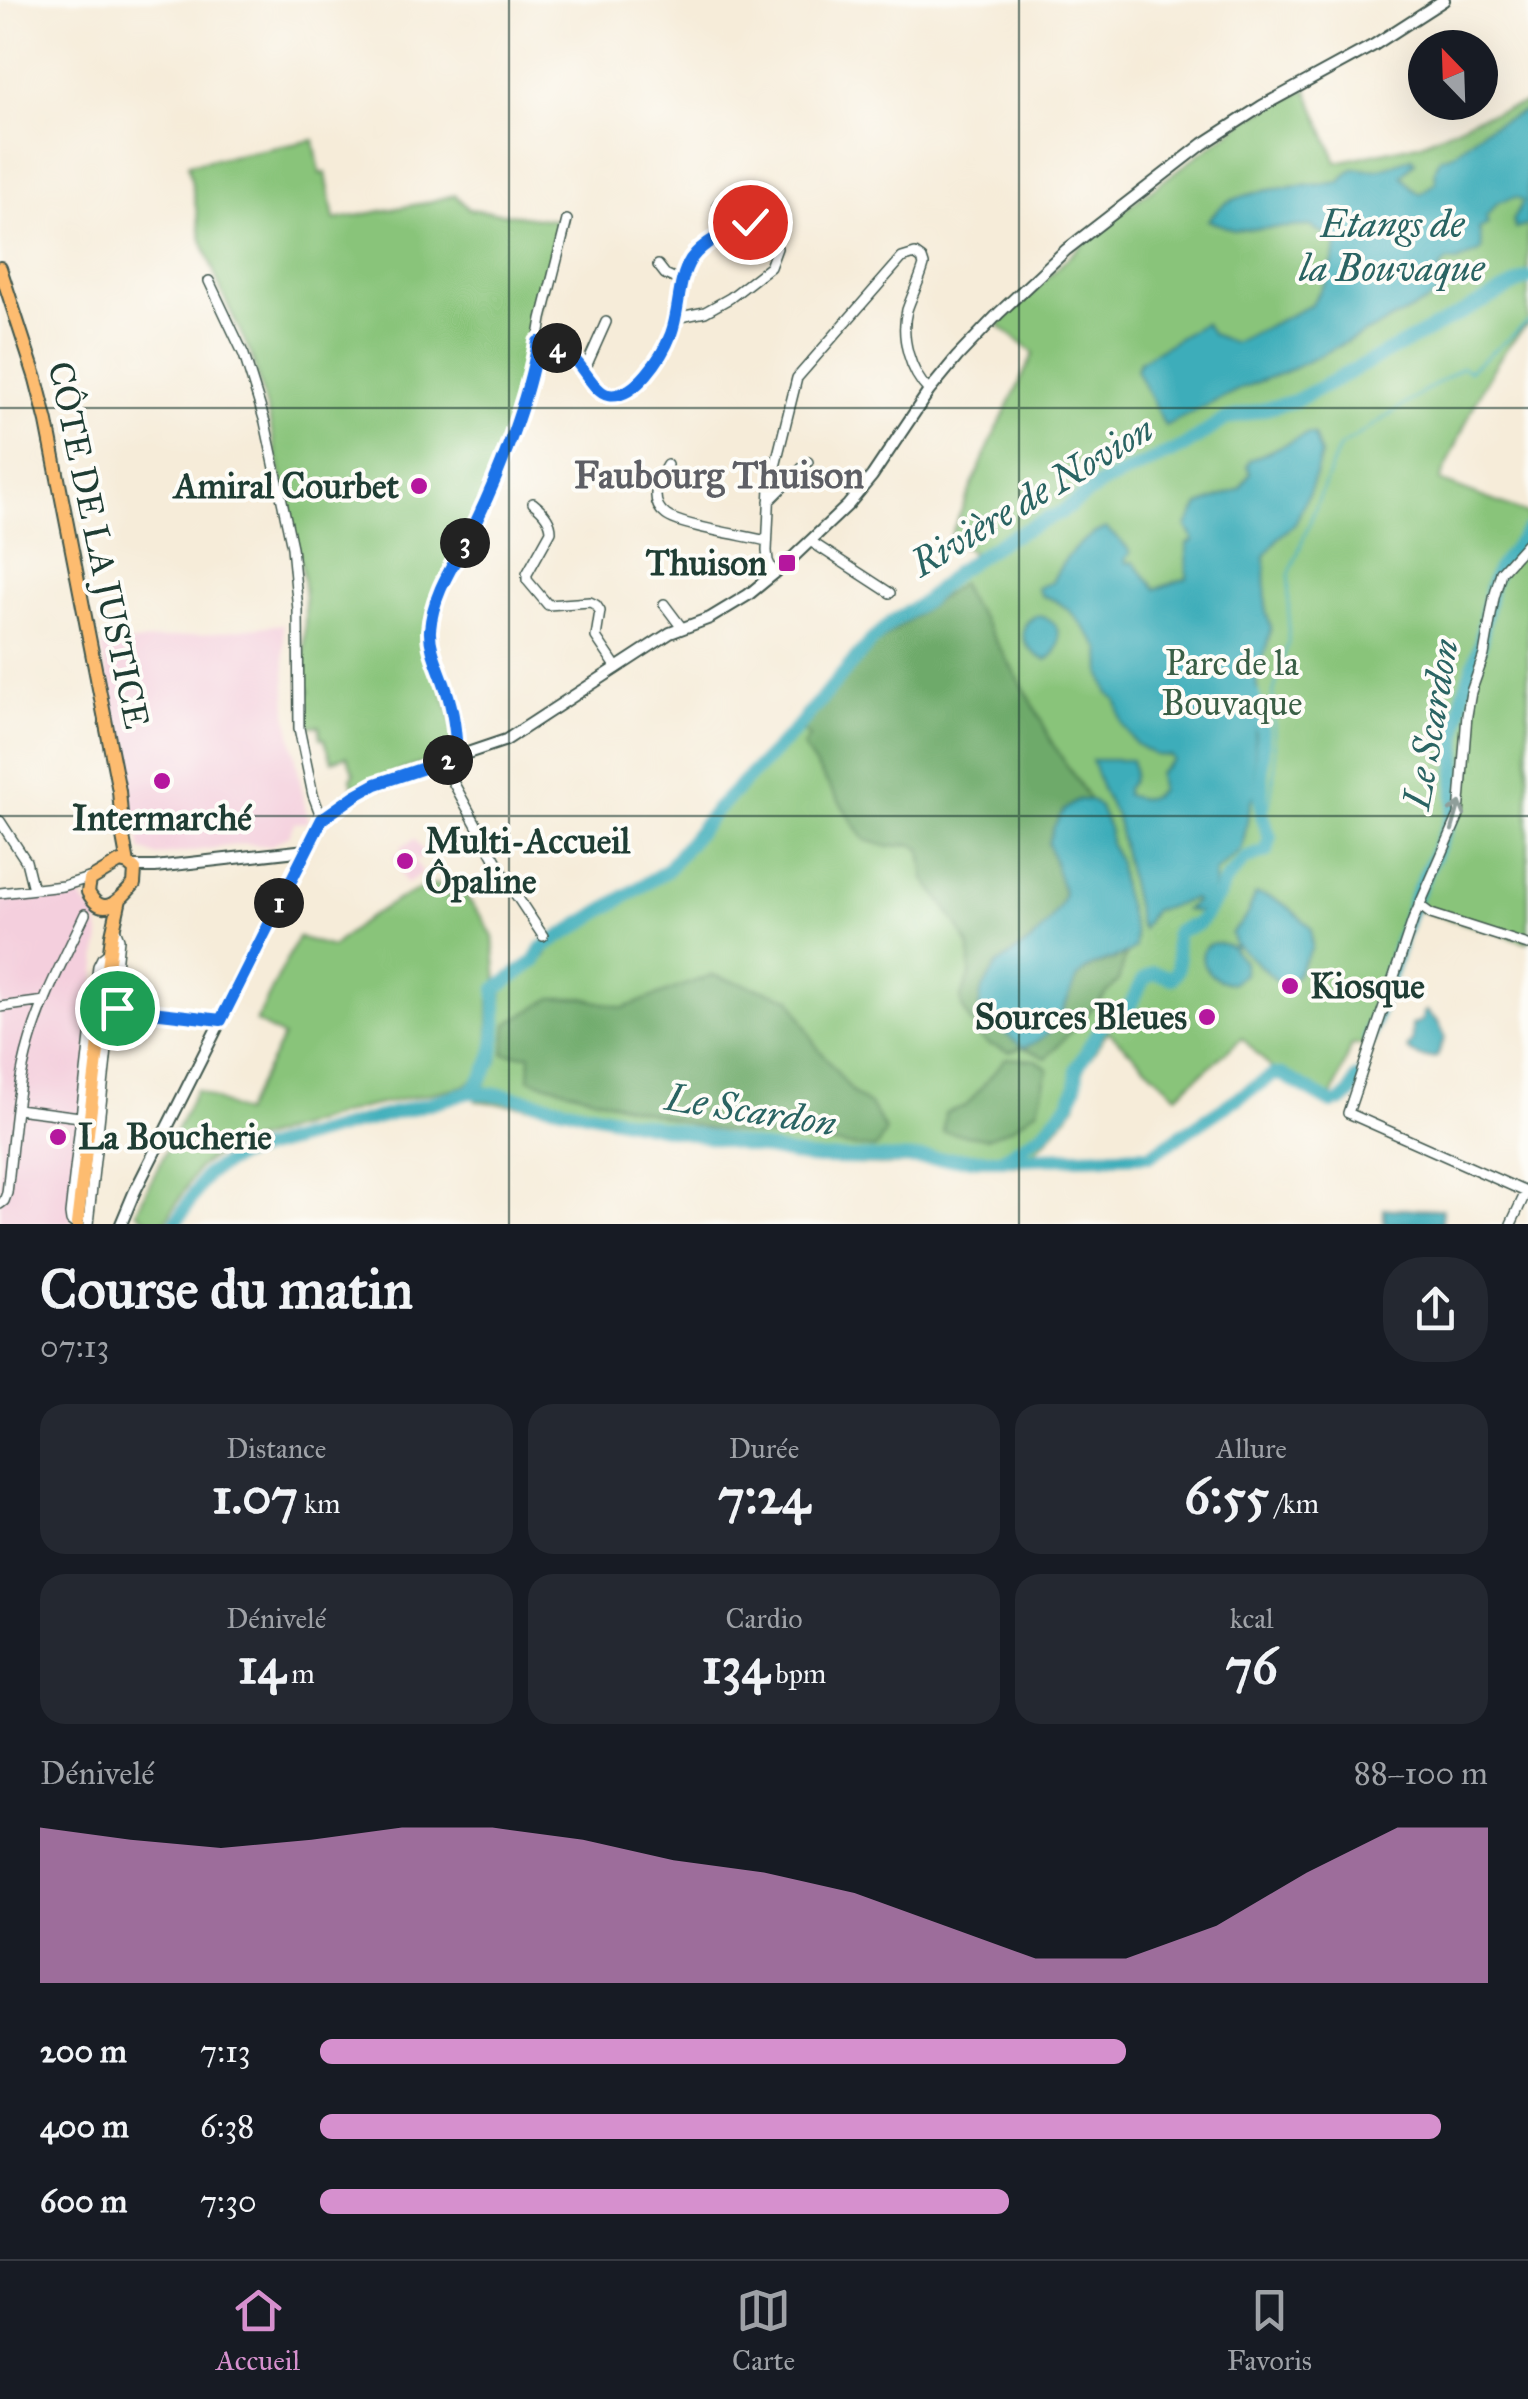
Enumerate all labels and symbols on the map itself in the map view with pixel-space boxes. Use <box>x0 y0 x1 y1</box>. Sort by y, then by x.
north arrow <box>1408 30 1498 120</box>
pin <box>708 180 793 265</box>
water label: Etangs de la Bouvaque <box>1298 201 1486 291</box>
pin: 4 <box>532 323 582 373</box>
street label: CÔTE DE LA JUSTICE <box>39 357 159 733</box>
water label: Rivière de Novion <box>901 406 1162 587</box>
district label: Faubourg Thuison <box>574 452 864 498</box>
place label: Amiral Courbet <box>172 465 400 508</box>
marker: Amiral Courbet <box>408 475 430 497</box>
pin: 3 <box>440 518 490 568</box>
place label: Thuison <box>646 542 767 585</box>
marker: Thuison <box>776 552 798 574</box>
water label: Le Scardon <box>1393 635 1469 815</box>
park label: Parc de la Bouvaque <box>1161 642 1303 725</box>
pin: 2 <box>423 735 473 785</box>
marker: Intermarché <box>151 770 173 792</box>
place label: Intermarché <box>72 797 252 840</box>
one-way arrow <box>1448 800 1467 832</box>
place label: Multi-Accueil Ôpaline <box>425 820 631 903</box>
marker: Multi-Accueil Ôpaline <box>394 850 416 872</box>
pin: 1 <box>254 878 304 928</box>
place label: Kiosque <box>1310 965 1425 1008</box>
pin <box>75 966 160 1051</box>
marker: Kiosque <box>1279 975 1301 997</box>
place label: Sources Bleues <box>975 996 1187 1039</box>
marker: Sources Bleues <box>1196 1006 1218 1028</box>
water label: Le Scardon <box>661 1074 840 1146</box>
place label: La Boucherie <box>78 1116 272 1159</box>
marker: La Boucherie <box>47 1126 69 1148</box>

